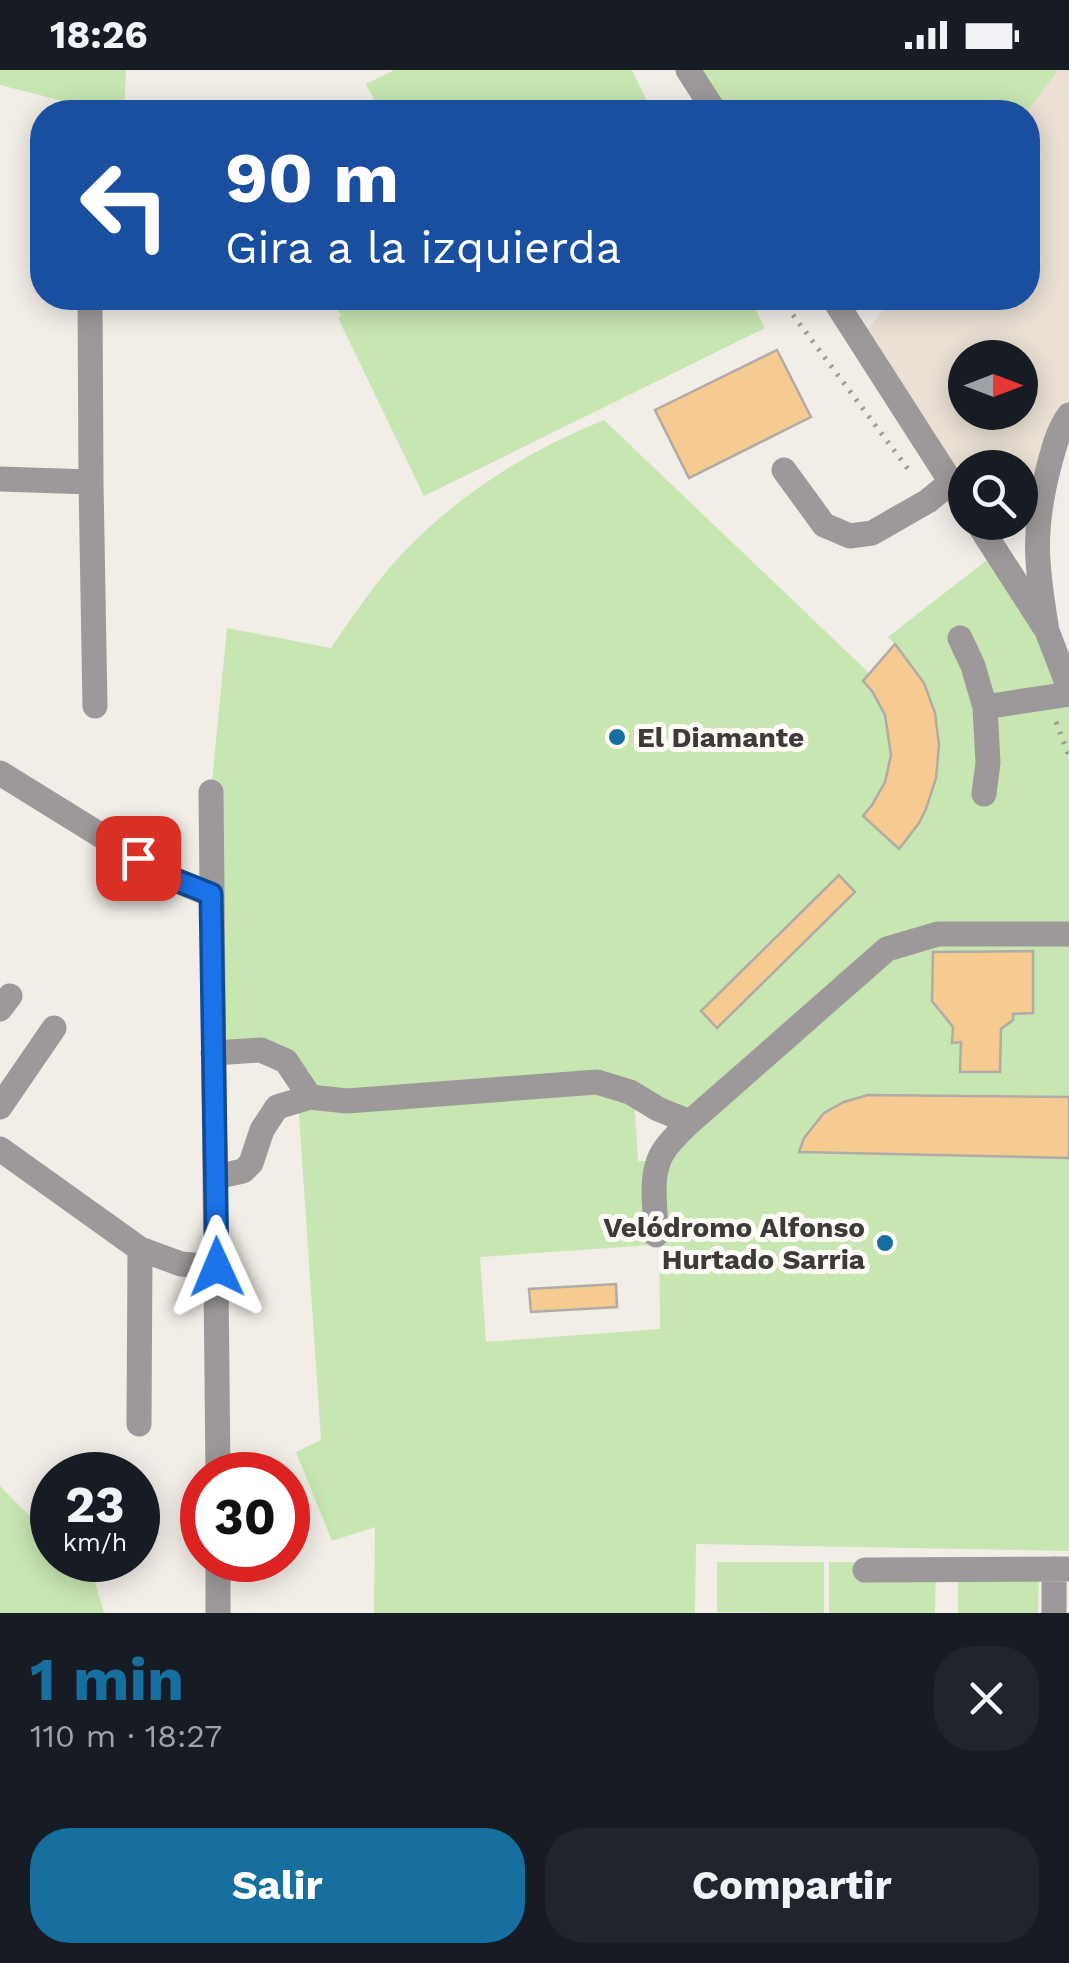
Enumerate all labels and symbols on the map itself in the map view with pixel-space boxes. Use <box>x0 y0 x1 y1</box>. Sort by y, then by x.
north arrow <box>948 340 1038 430</box>
place label: El Diamante <box>637 721 804 754</box>
marker: El Diamante <box>606 726 628 748</box>
pin <box>96 816 181 901</box>
place label: Velódromo Alfonso Hurtado Sarria <box>603 1211 866 1276</box>
position arrow <box>165 1215 269 1319</box>
marker: Velódromo Alfonso Hurtado Sarria <box>874 1232 896 1254</box>
speed limit sign: 30 <box>180 1452 310 1582</box>

